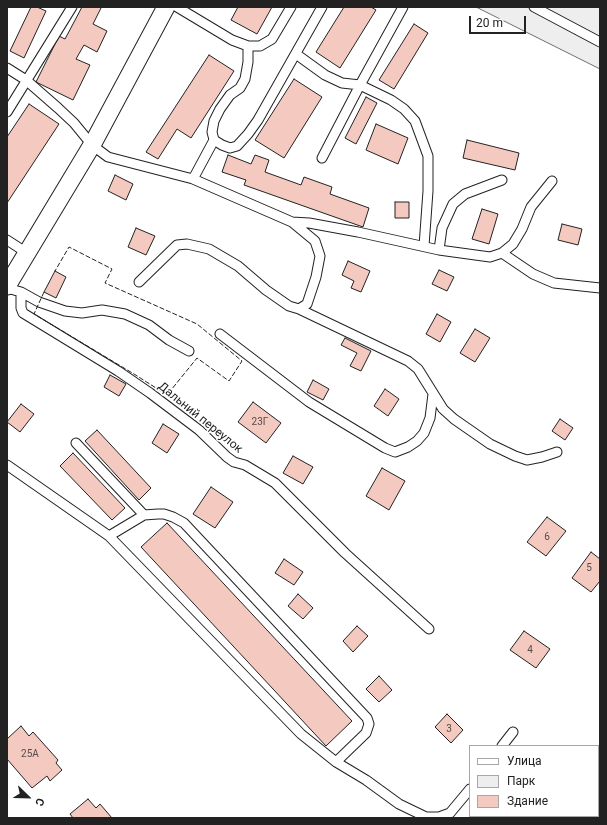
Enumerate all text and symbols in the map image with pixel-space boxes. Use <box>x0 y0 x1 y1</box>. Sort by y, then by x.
scale bar <box>471 8 528 34</box>
text: 20 m <box>476 16 503 30</box>
street label: Дальний переулок <box>155 379 245 457</box>
house number: 23Г <box>252 416 268 428</box>
house number: 6 <box>544 531 550 543</box>
house number: 5 <box>586 562 592 574</box>
house number: 4 <box>527 644 533 656</box>
house number: 3 <box>446 723 452 735</box>
legend <box>469 745 599 817</box>
house number: 25А <box>21 748 39 760</box>
text: Улица <box>507 754 542 768</box>
text: Парк <box>507 774 535 788</box>
north arrow <box>8 777 48 817</box>
text: Здание <box>507 794 548 808</box>
text: С <box>32 796 47 808</box>

